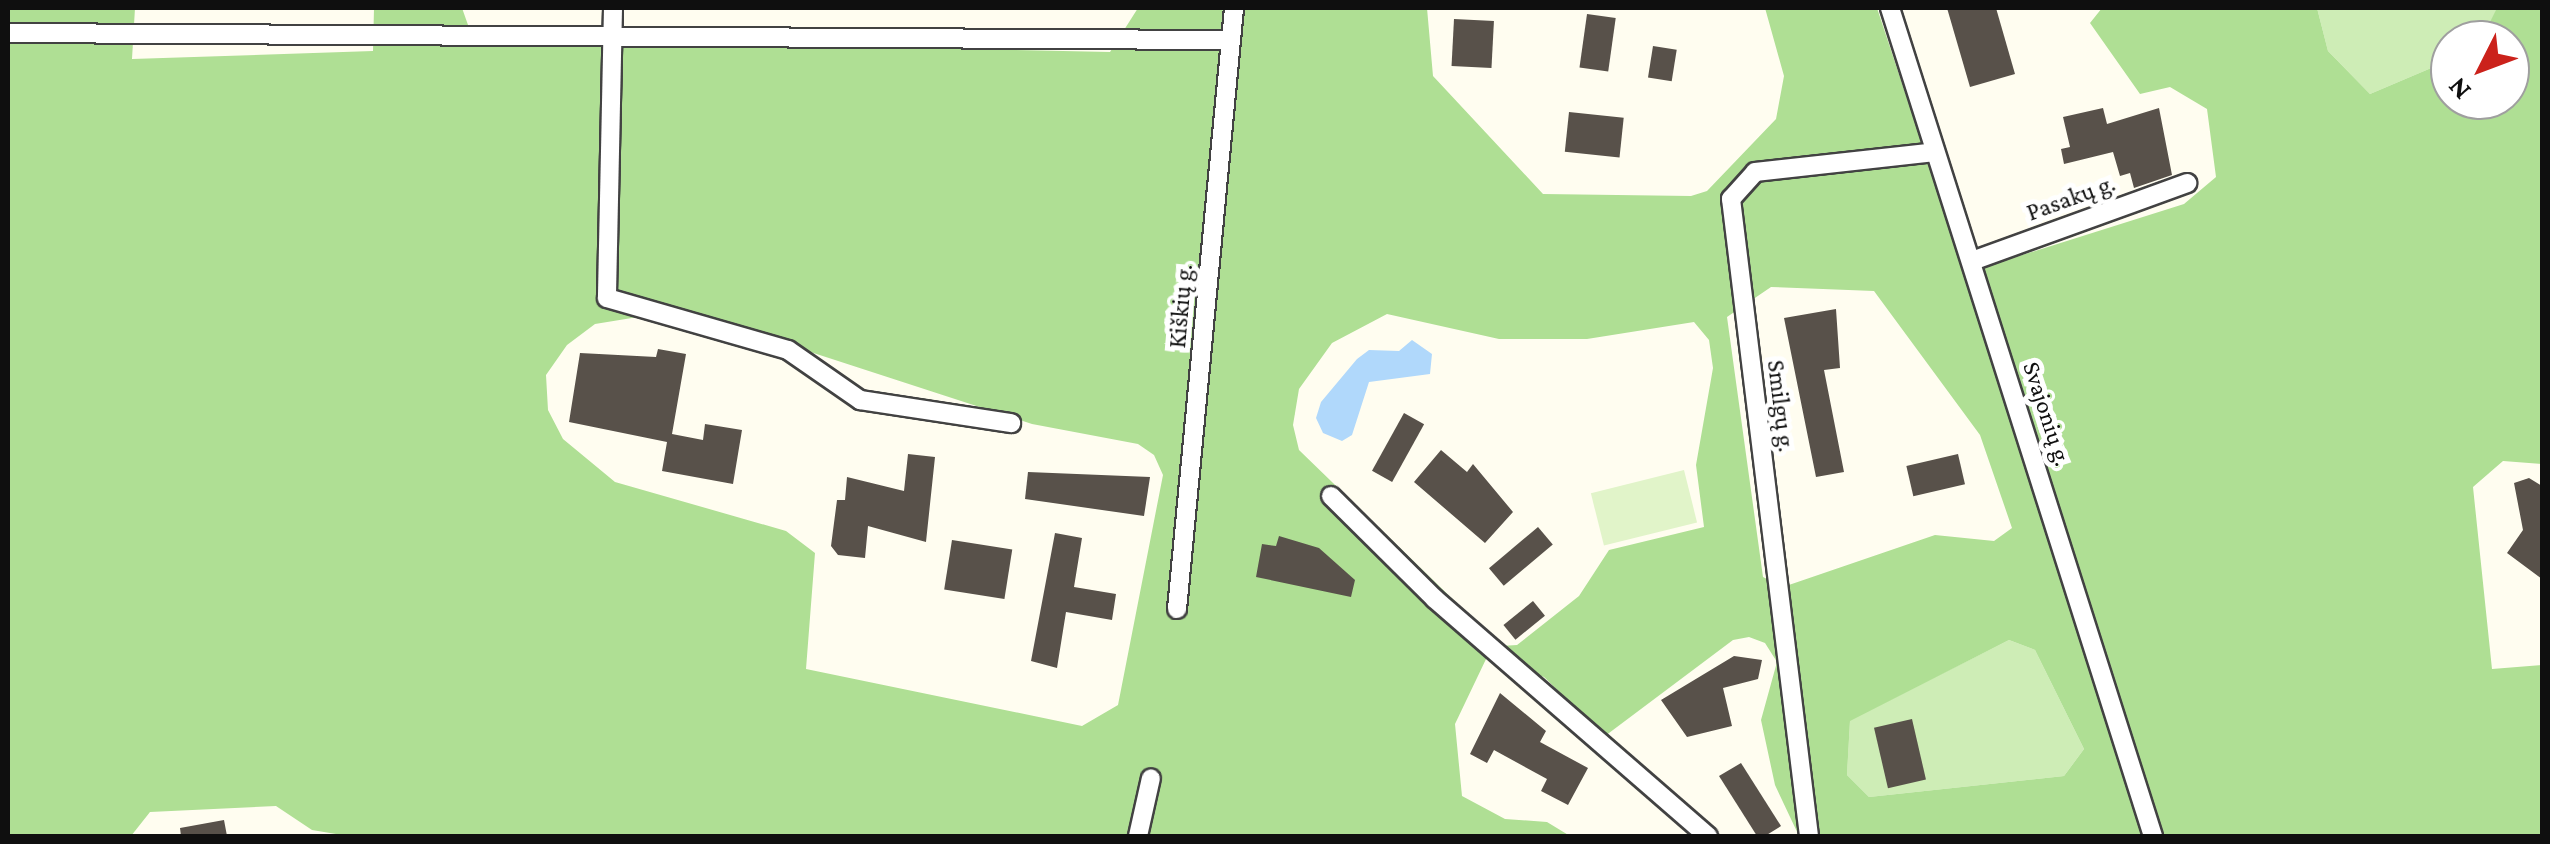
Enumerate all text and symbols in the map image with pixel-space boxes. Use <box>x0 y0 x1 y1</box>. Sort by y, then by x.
north arrow <box>2430 20 2530 120</box>
text: N <box>2441 72 2477 107</box>
street label: Pasakų g. <box>2022 168 2120 228</box>
street label: Kiškių g. <box>1162 263 1200 349</box>
street label: Smilgų g. <box>1760 358 1802 454</box>
street label: Svajonių g. <box>2016 358 2078 470</box>

